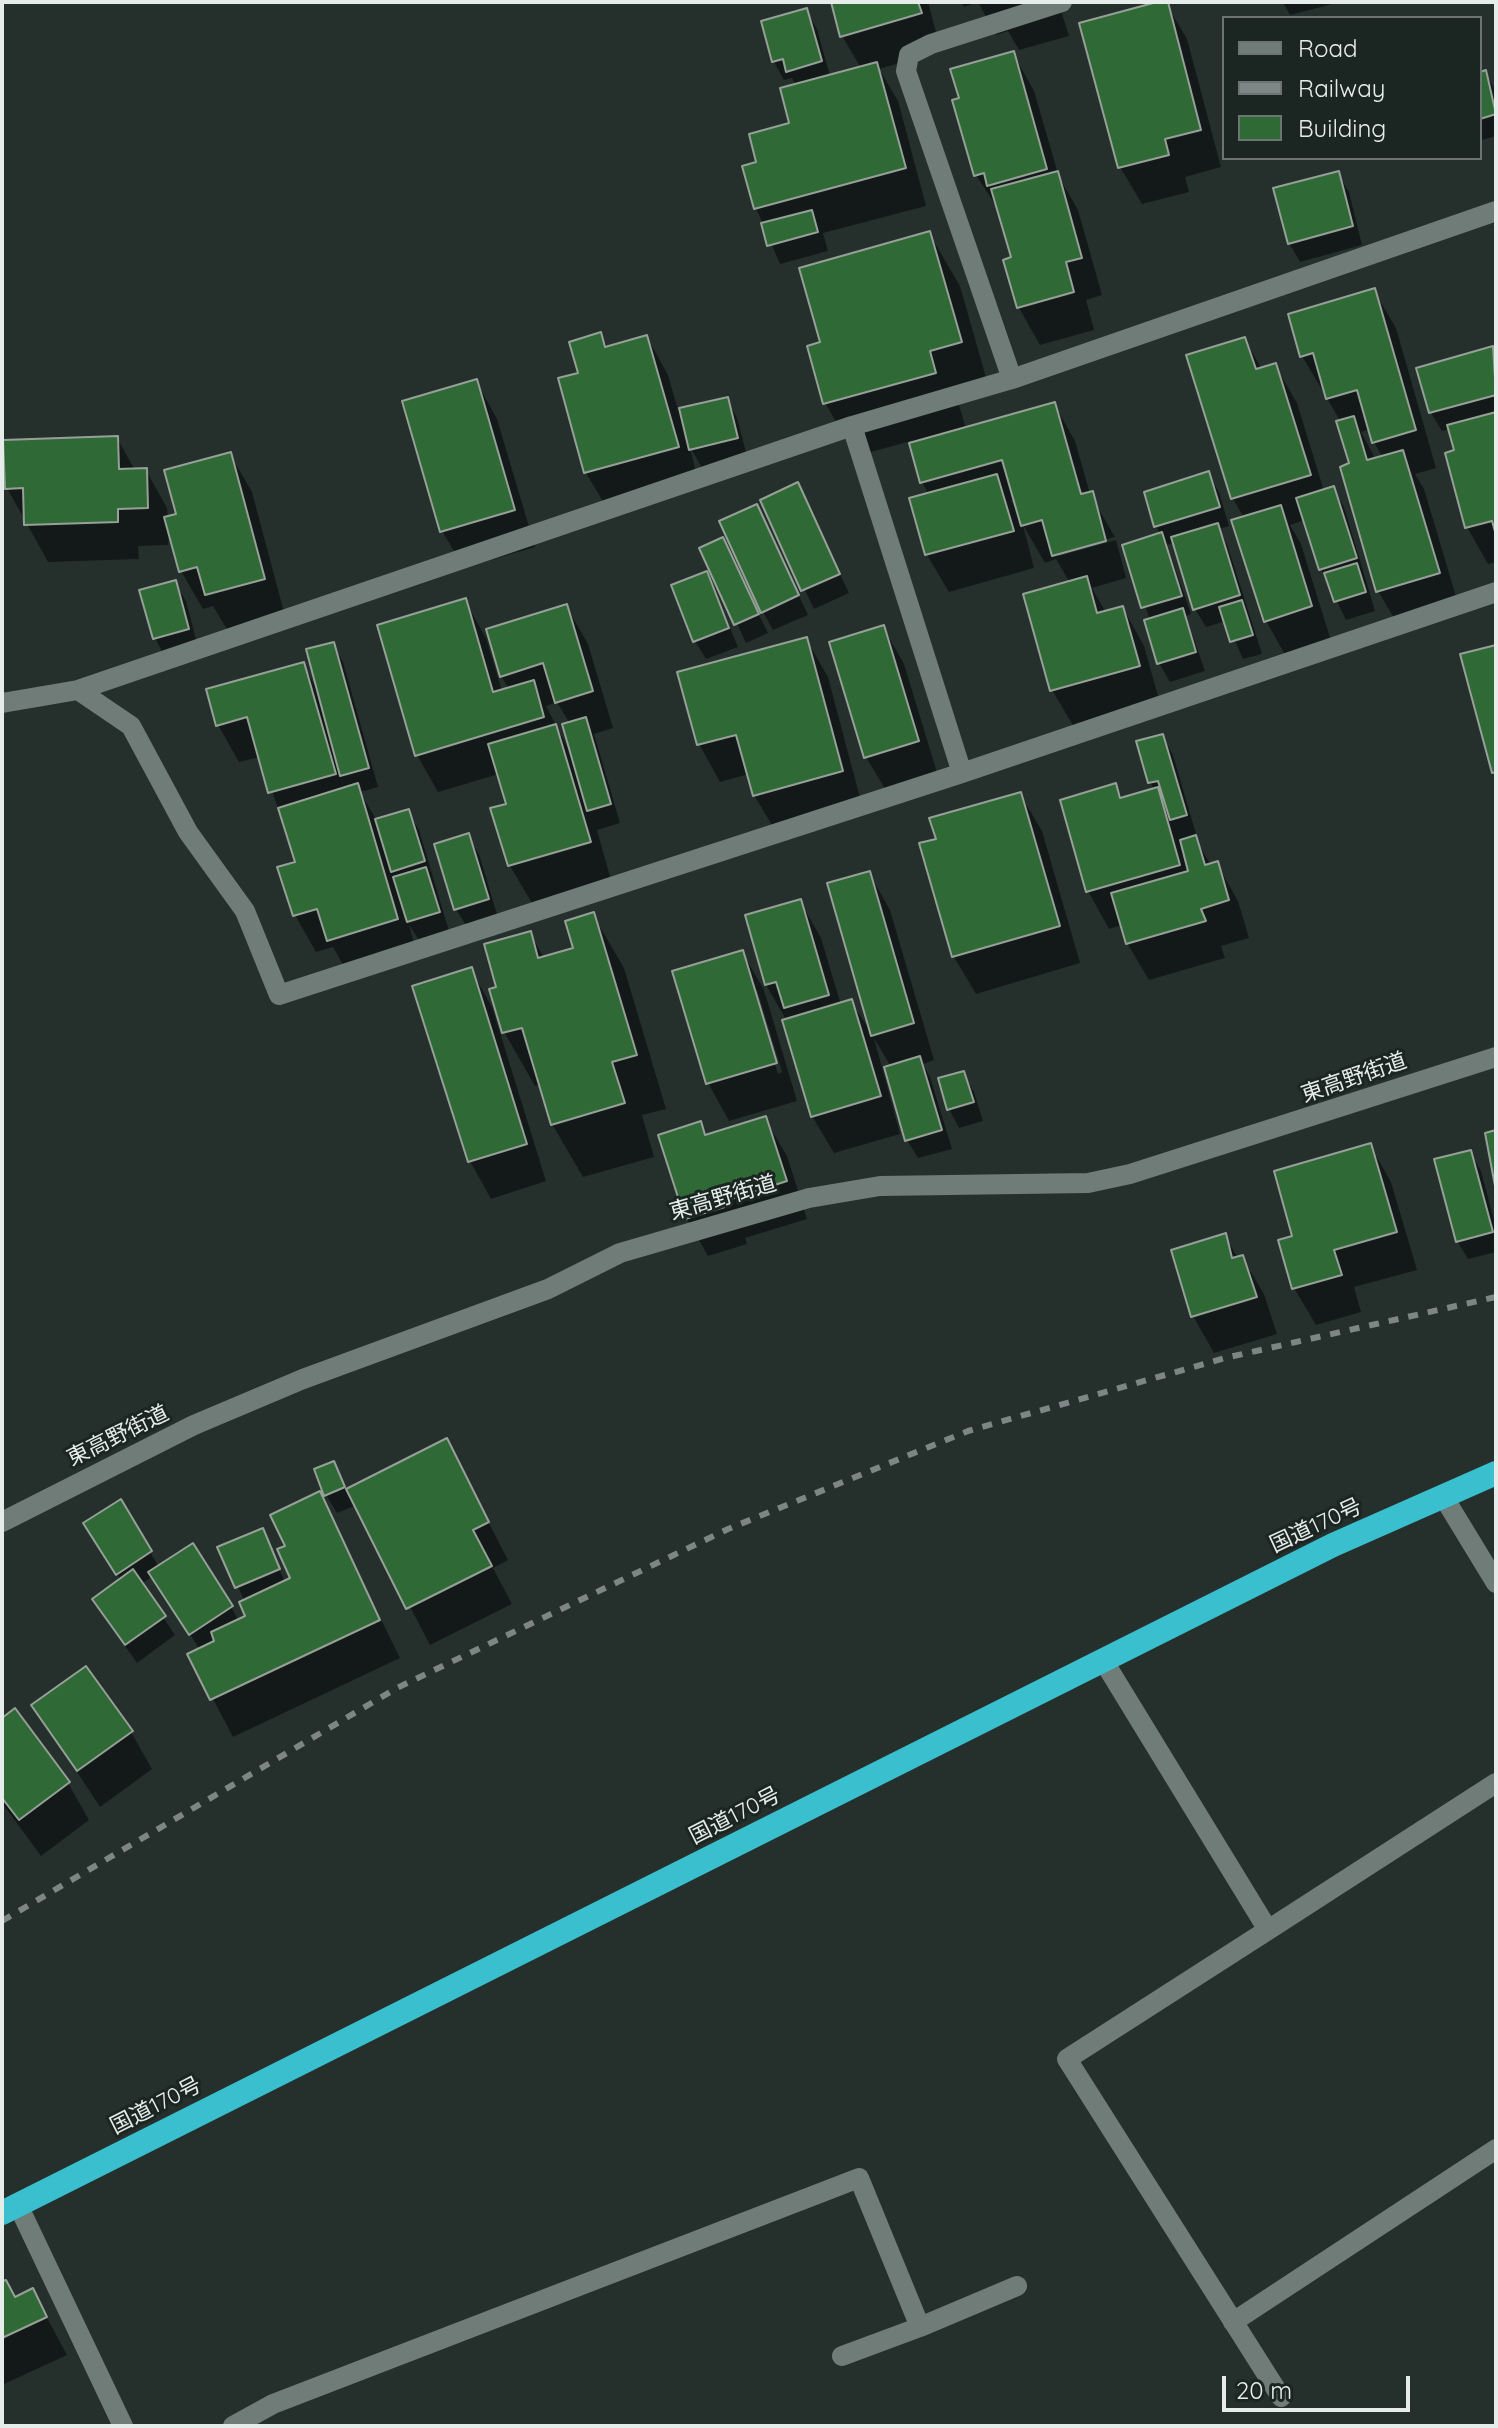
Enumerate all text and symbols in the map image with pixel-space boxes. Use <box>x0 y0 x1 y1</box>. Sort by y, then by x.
legend <box>1222 16 1482 160</box>
text: Road <box>1298 33 1358 63</box>
text: Railway <box>1298 73 1385 103</box>
text: Building <box>1298 113 1386 143</box>
street label: 東高野街道 <box>1298 1048 1410 1108</box>
street label: 東高野街道 <box>666 1170 780 1226</box>
street label: 東高野街道 <box>63 1400 173 1472</box>
street label: 国道170号 <box>1266 1493 1366 1559</box>
street label: 国道170号 <box>685 1782 785 1850</box>
street label: 国道170号 <box>106 2072 206 2140</box>
scale bar <box>1226 2360 1414 2410</box>
text: 20 m <box>1236 2375 1292 2405</box>

